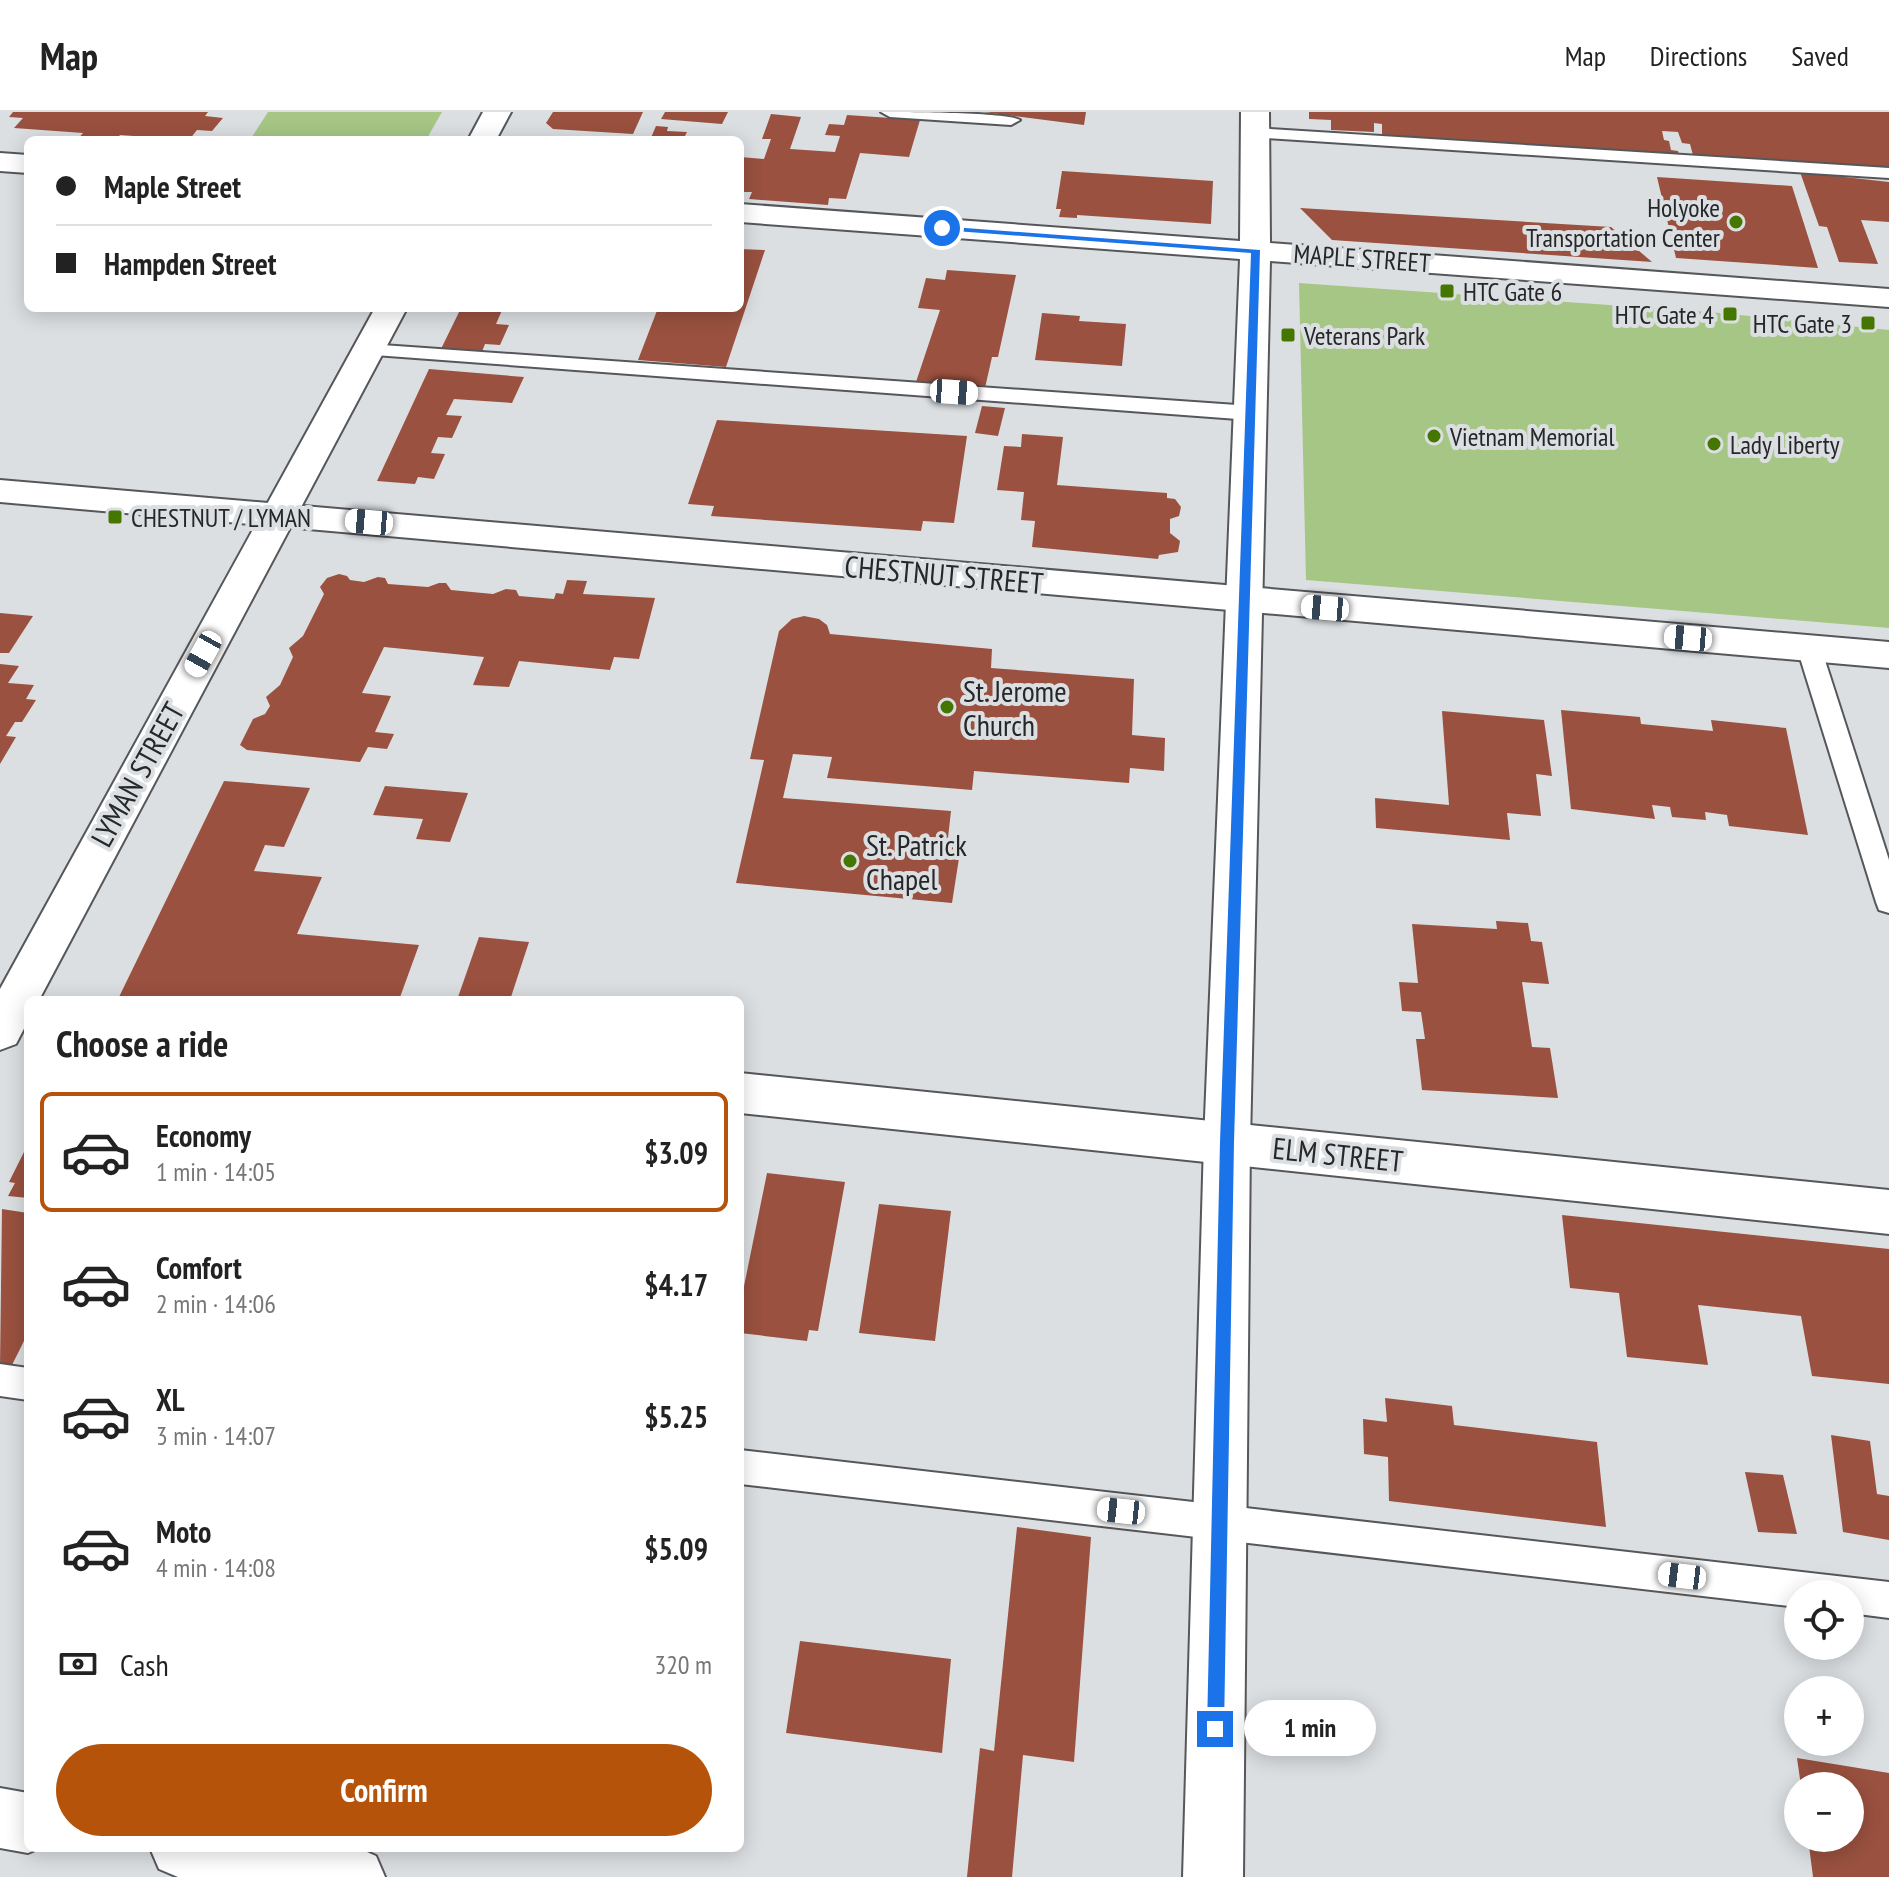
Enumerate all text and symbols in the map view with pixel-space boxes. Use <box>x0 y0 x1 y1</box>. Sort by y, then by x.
text: Map <box>40 31 98 80</box>
text: Map <box>1565 37 1606 74</box>
text: Directions <box>1650 37 1747 74</box>
text: Saved <box>1791 37 1849 74</box>
text: Maple Street <box>104 167 241 206</box>
place label: Holyoke Transportation Center <box>1526 191 1720 254</box>
route start <box>924 210 960 246</box>
marker: Holyoke Transportation Center <box>1727 213 1745 231</box>
street label: MAPLE STREET <box>1292 237 1432 279</box>
text: Hampden Street <box>104 244 277 283</box>
place label: HTC Gate 6 <box>1463 275 1562 308</box>
marker: HTC Gate 6 <box>1438 282 1456 300</box>
place label: HTC Gate 4 <box>1615 298 1714 331</box>
marker: HTC Gate 4 <box>1721 305 1739 323</box>
place label: HTC Gate 3 <box>1753 307 1852 340</box>
marker: HTC Gate 3 <box>1859 314 1877 332</box>
place label: Veterans Park <box>1303 319 1425 352</box>
marker: Veterans Park <box>1279 326 1297 344</box>
car <box>929 378 979 406</box>
place label: Vietnam Memorial <box>1449 420 1615 453</box>
marker: Vietnam Memorial <box>1425 427 1443 445</box>
place label: Lady Liberty <box>1730 428 1840 461</box>
marker: Lady Liberty <box>1705 435 1723 453</box>
place label: CHESTNUT / LYMAN <box>131 501 311 534</box>
marker: CHESTNUT / LYMAN <box>106 508 124 526</box>
car <box>344 508 394 536</box>
street label: CHESTNUT STREET <box>843 546 1045 602</box>
car <box>1300 594 1350 622</box>
car <box>1663 624 1713 652</box>
car <box>181 627 225 681</box>
place label: St. Jerome Church <box>963 671 1067 744</box>
street label: LYMAN STREET <box>81 695 193 853</box>
marker: St. Jerome Church <box>938 698 956 716</box>
place label: St. Patrick Chapel <box>866 825 967 898</box>
marker: St. Patrick Chapel <box>841 852 859 870</box>
text: Choose a ride <box>56 1020 228 1067</box>
icon: car <box>60 1116 132 1188</box>
text: Economy <box>156 1116 251 1155</box>
street label: ELM STREET <box>1271 1128 1405 1180</box>
text: $3.09 <box>644 1133 708 1172</box>
text: 1 min · 14:05 <box>156 1155 276 1188</box>
icon: car <box>60 1248 132 1320</box>
text: Comfort <box>156 1248 242 1287</box>
text: $4.17 <box>644 1265 708 1304</box>
text: 2 min · 14:06 <box>156 1287 276 1320</box>
icon: car <box>60 1380 132 1452</box>
text: XL <box>156 1380 185 1419</box>
text: $5.25 <box>644 1397 708 1436</box>
text: 3 min · 14:07 <box>156 1419 276 1452</box>
car <box>1096 1497 1146 1525</box>
icon: car <box>60 1512 132 1584</box>
text: Moto <box>156 1512 211 1551</box>
text: $5.09 <box>644 1529 708 1568</box>
text: 4 min · 14:08 <box>156 1551 276 1584</box>
car <box>1657 1561 1707 1591</box>
map controls <box>1784 1580 1864 1852</box>
button: locate <box>1784 1580 1864 1660</box>
icon: cash <box>56 1642 100 1686</box>
text: Cash <box>120 1645 169 1684</box>
text: 320 m <box>654 1648 712 1681</box>
button: + <box>1784 1676 1864 1756</box>
callout: 1 min <box>1243 1701 1375 1757</box>
route end <box>1197 1711 1233 1747</box>
text: 1 min <box>1284 1711 1336 1744</box>
button: Confirm <box>56 1744 712 1836</box>
button: − <box>1784 1772 1864 1852</box>

